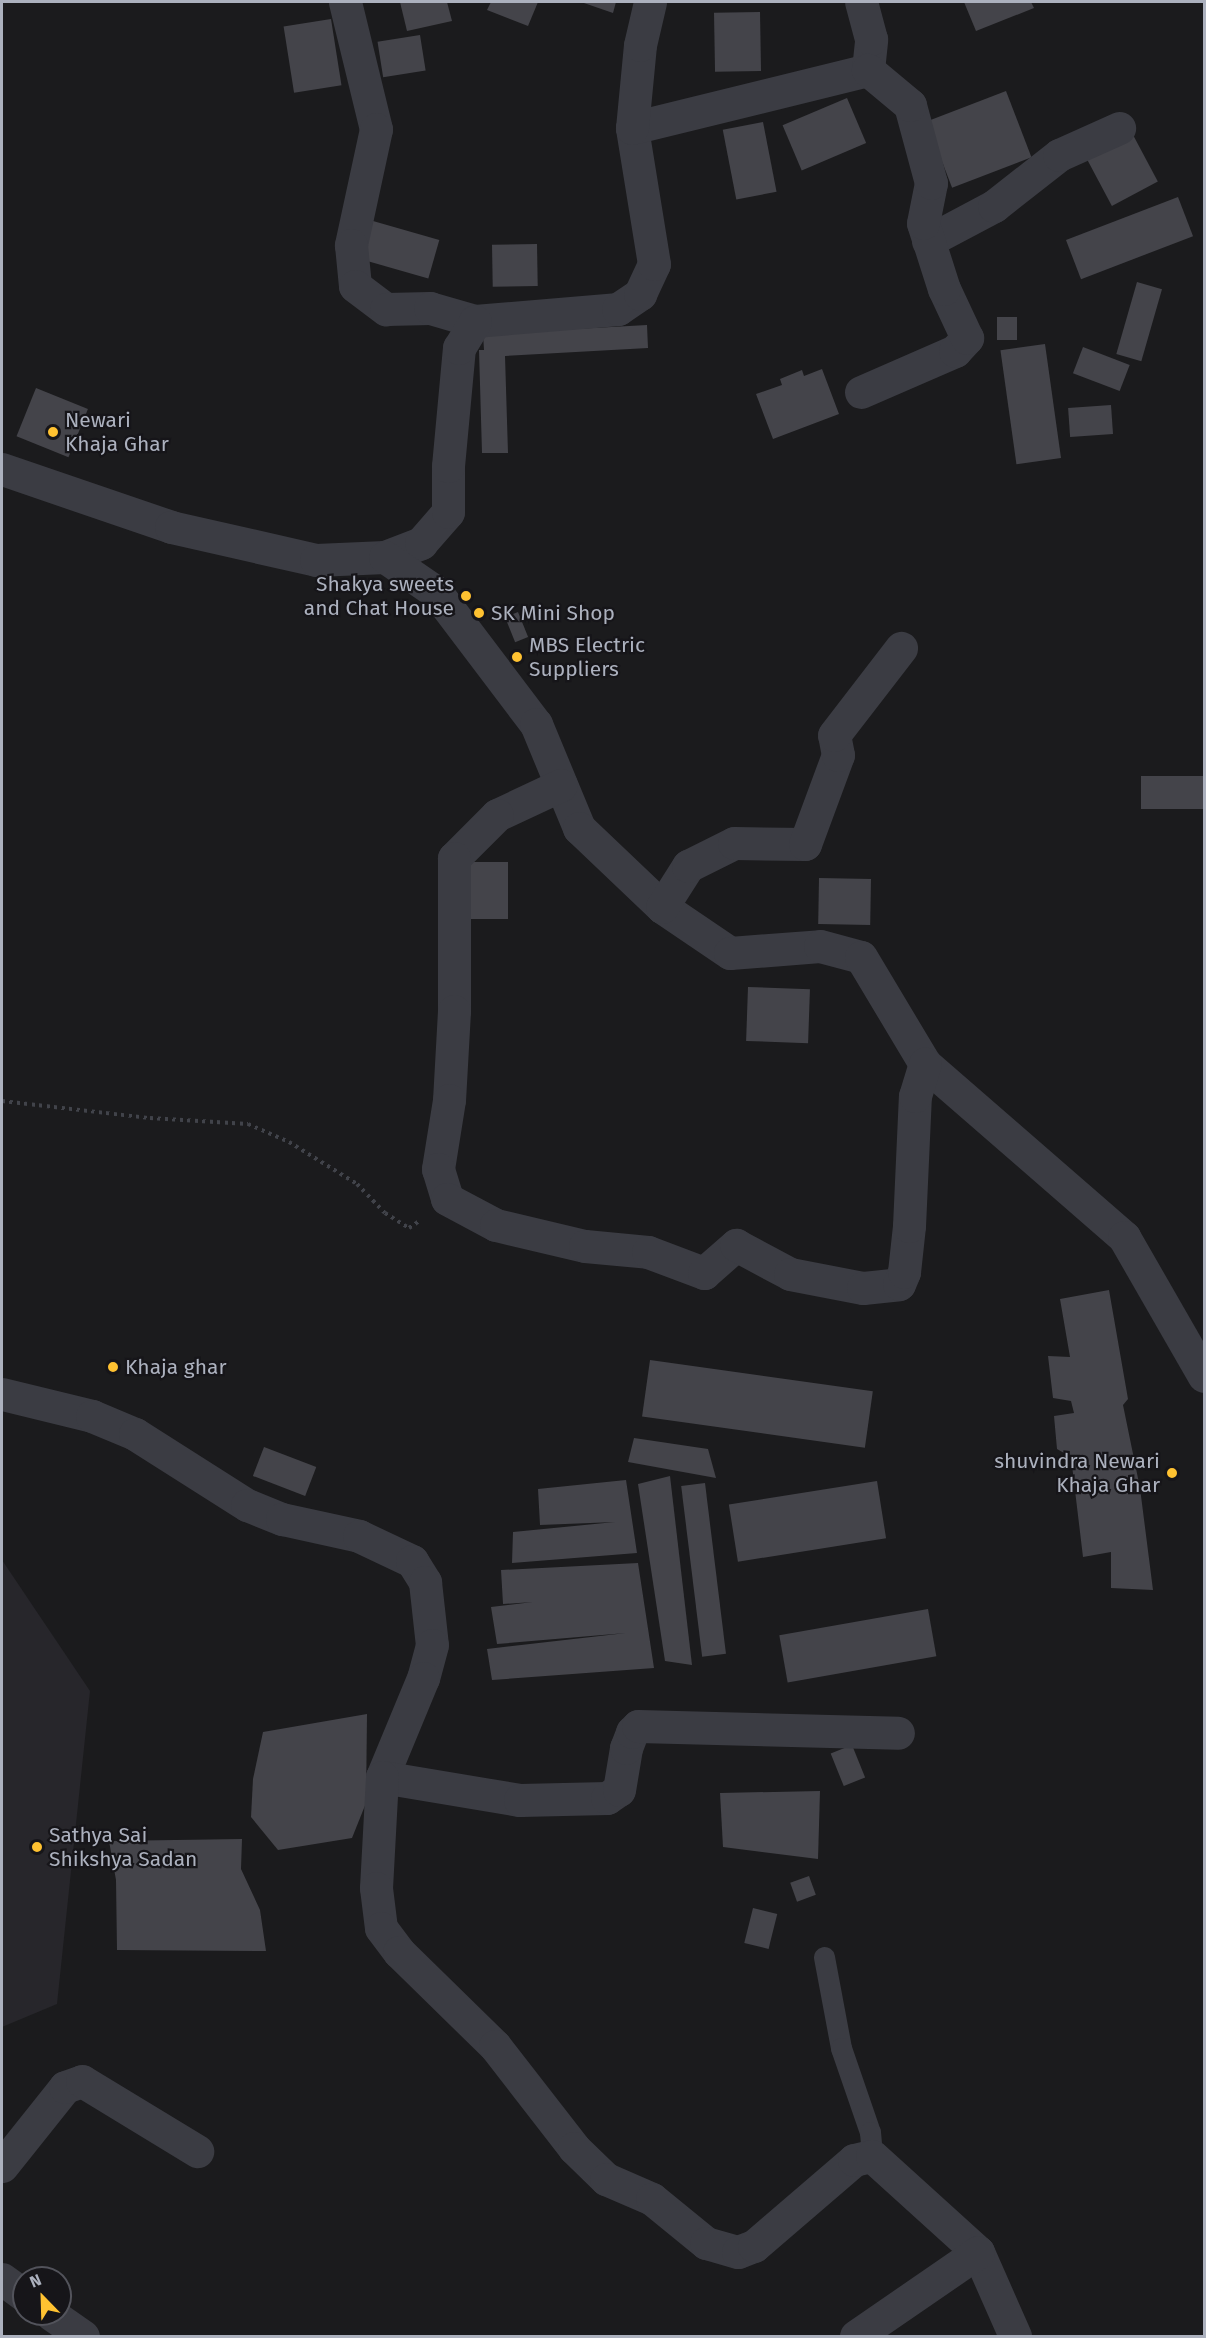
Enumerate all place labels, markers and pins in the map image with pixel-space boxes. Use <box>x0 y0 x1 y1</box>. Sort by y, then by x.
place label: Newari Khaja Ghar <box>65 407 169 457</box>
marker: Newari Khaja Ghar <box>46 425 60 439</box>
place label: Shakya sweets and Chat House <box>304 571 454 621</box>
marker: Shakya sweets and Chat House <box>459 589 473 603</box>
place label: SK Mini Shop <box>491 600 615 626</box>
marker: SK Mini Shop <box>472 606 486 620</box>
place label: MBS Electric Suppliers <box>529 632 645 682</box>
marker: MBS Electric Suppliers <box>510 650 524 664</box>
place label: Khaja ghar <box>125 1354 227 1380</box>
marker: Khaja ghar <box>106 1360 120 1374</box>
place label: shuvindra Newari Khaja Ghar <box>994 1448 1160 1498</box>
marker: shuvindra Newari Khaja Ghar <box>1165 1466 1179 1480</box>
place label: Sathya Sai Shikshya Sadan <box>49 1822 197 1872</box>
marker: Sathya Sai Shikshya Sadan <box>30 1840 44 1854</box>

